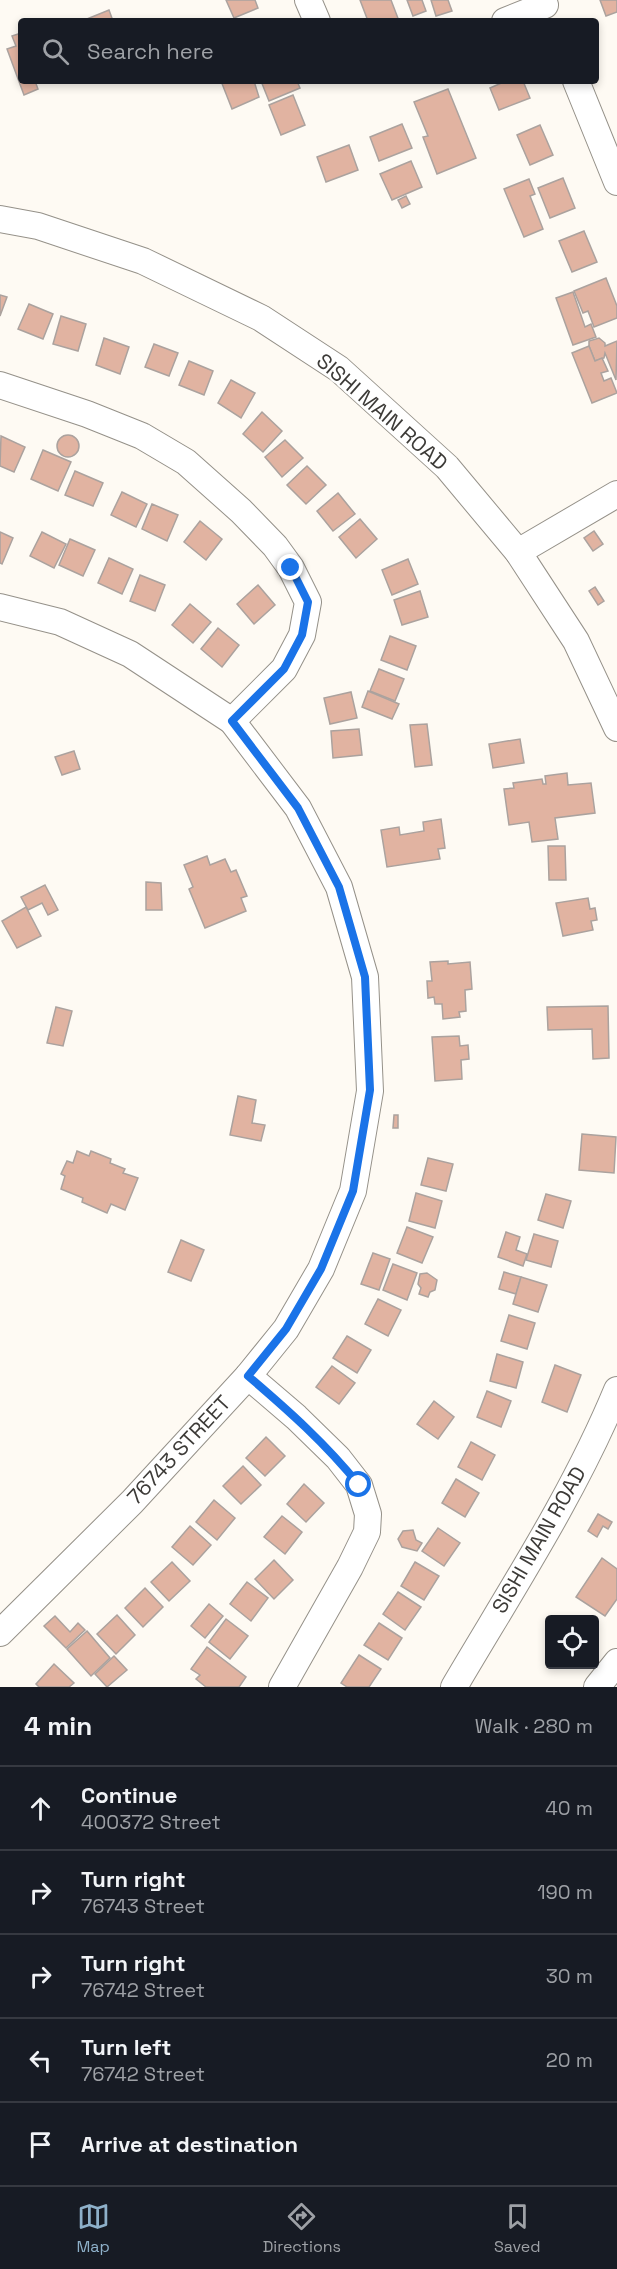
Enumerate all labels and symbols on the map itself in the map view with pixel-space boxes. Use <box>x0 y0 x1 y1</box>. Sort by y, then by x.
street label: SISHI MAIN ROAD <box>311 347 454 476</box>
route end <box>277 554 303 580</box>
street label: 76743 STREET <box>121 1389 236 1510</box>
street label: SISHI MAIN ROAD <box>486 1461 592 1618</box>
route start <box>345 1471 371 1497</box>

